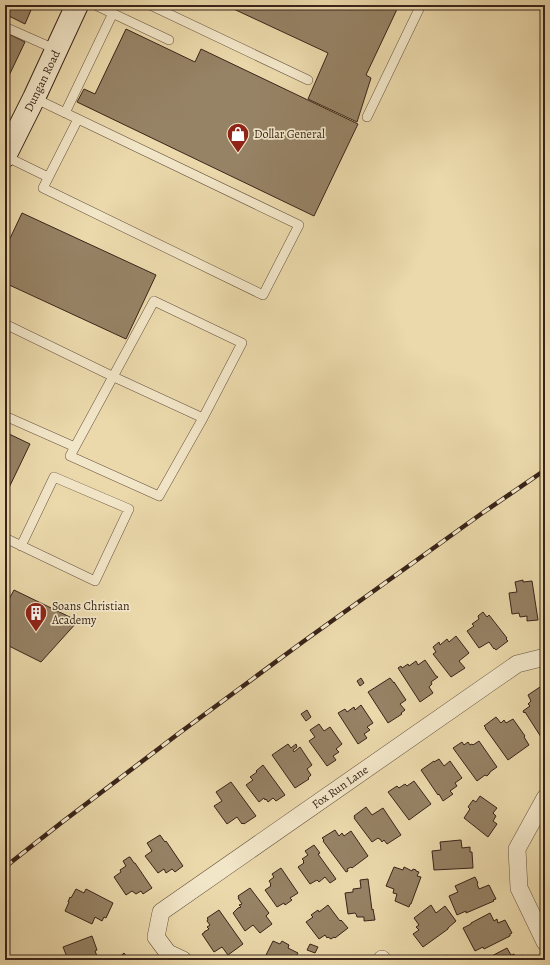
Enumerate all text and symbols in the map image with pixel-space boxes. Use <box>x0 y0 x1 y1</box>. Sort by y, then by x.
street label: Dungan Road <box>20 47 64 115</box>
shop icon: Dollar General <box>225 121 251 154</box>
place label: Dollar General <box>254 126 325 142</box>
place label: Soans Christian Academy <box>51 598 130 628</box>
building icon: Soans Christian Academy <box>23 600 49 633</box>
street label: Fox Run Lane <box>309 762 371 812</box>

